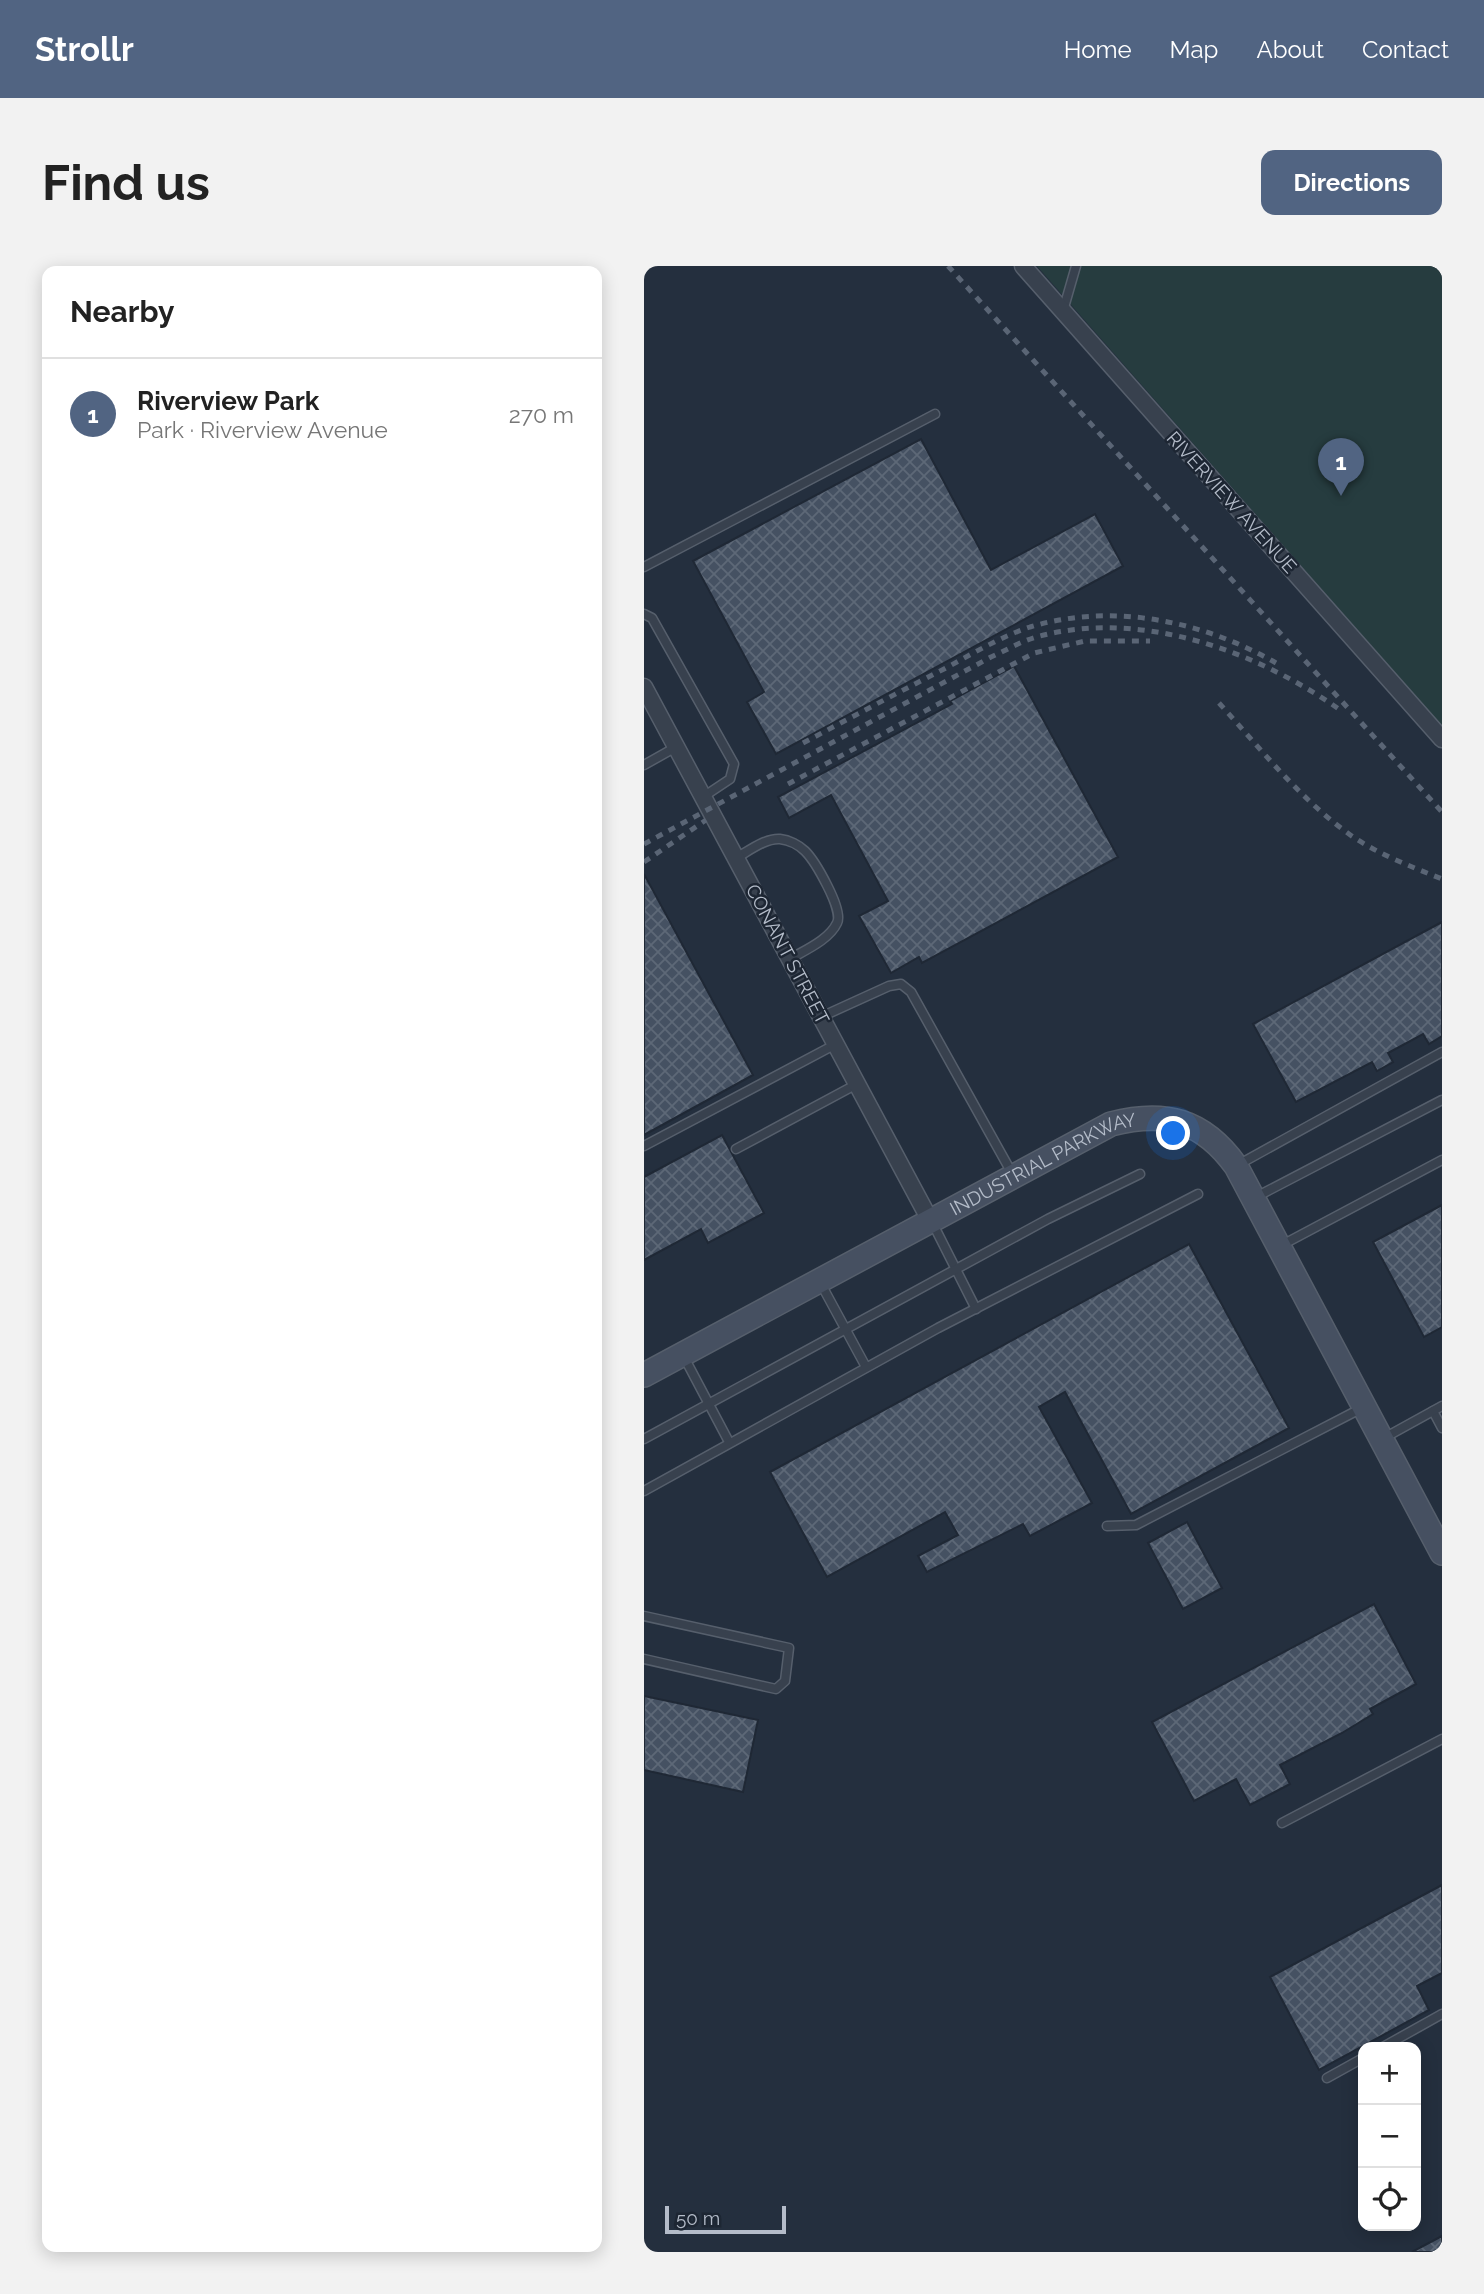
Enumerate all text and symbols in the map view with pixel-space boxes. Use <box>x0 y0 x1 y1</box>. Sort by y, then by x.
text: Strollr <box>35 30 134 69</box>
text: Home <box>1064 35 1132 64</box>
text: Map <box>1170 35 1218 64</box>
text: About <box>1256 35 1324 64</box>
text: Contact <box>1362 35 1449 64</box>
button: Directions <box>1261 150 1442 215</box>
text: Find us <box>42 154 210 211</box>
text: Nearby <box>70 294 174 329</box>
text: Riverview Park <box>137 386 319 416</box>
text: 1 <box>87 401 99 428</box>
text: 270 m <box>509 401 574 428</box>
text: Park · Riverview Avenue <box>137 416 388 443</box>
street label: RIVERVIEW AVENUE <box>1163 427 1301 577</box>
pin: 1 <box>1318 438 1364 496</box>
street label: CONANT STREET <box>742 880 834 1028</box>
street label: INDUSTRIAL PARKWAY <box>946 1108 1138 1220</box>
your location <box>1156 1116 1190 1150</box>
map controls <box>1358 2042 1421 2231</box>
button: + <box>1358 2042 1421 2105</box>
button: − <box>1358 2105 1421 2168</box>
button: locate <box>1358 2168 1421 2231</box>
scale bar <box>665 2203 786 2235</box>
text: 50 m <box>676 2207 720 2229</box>

